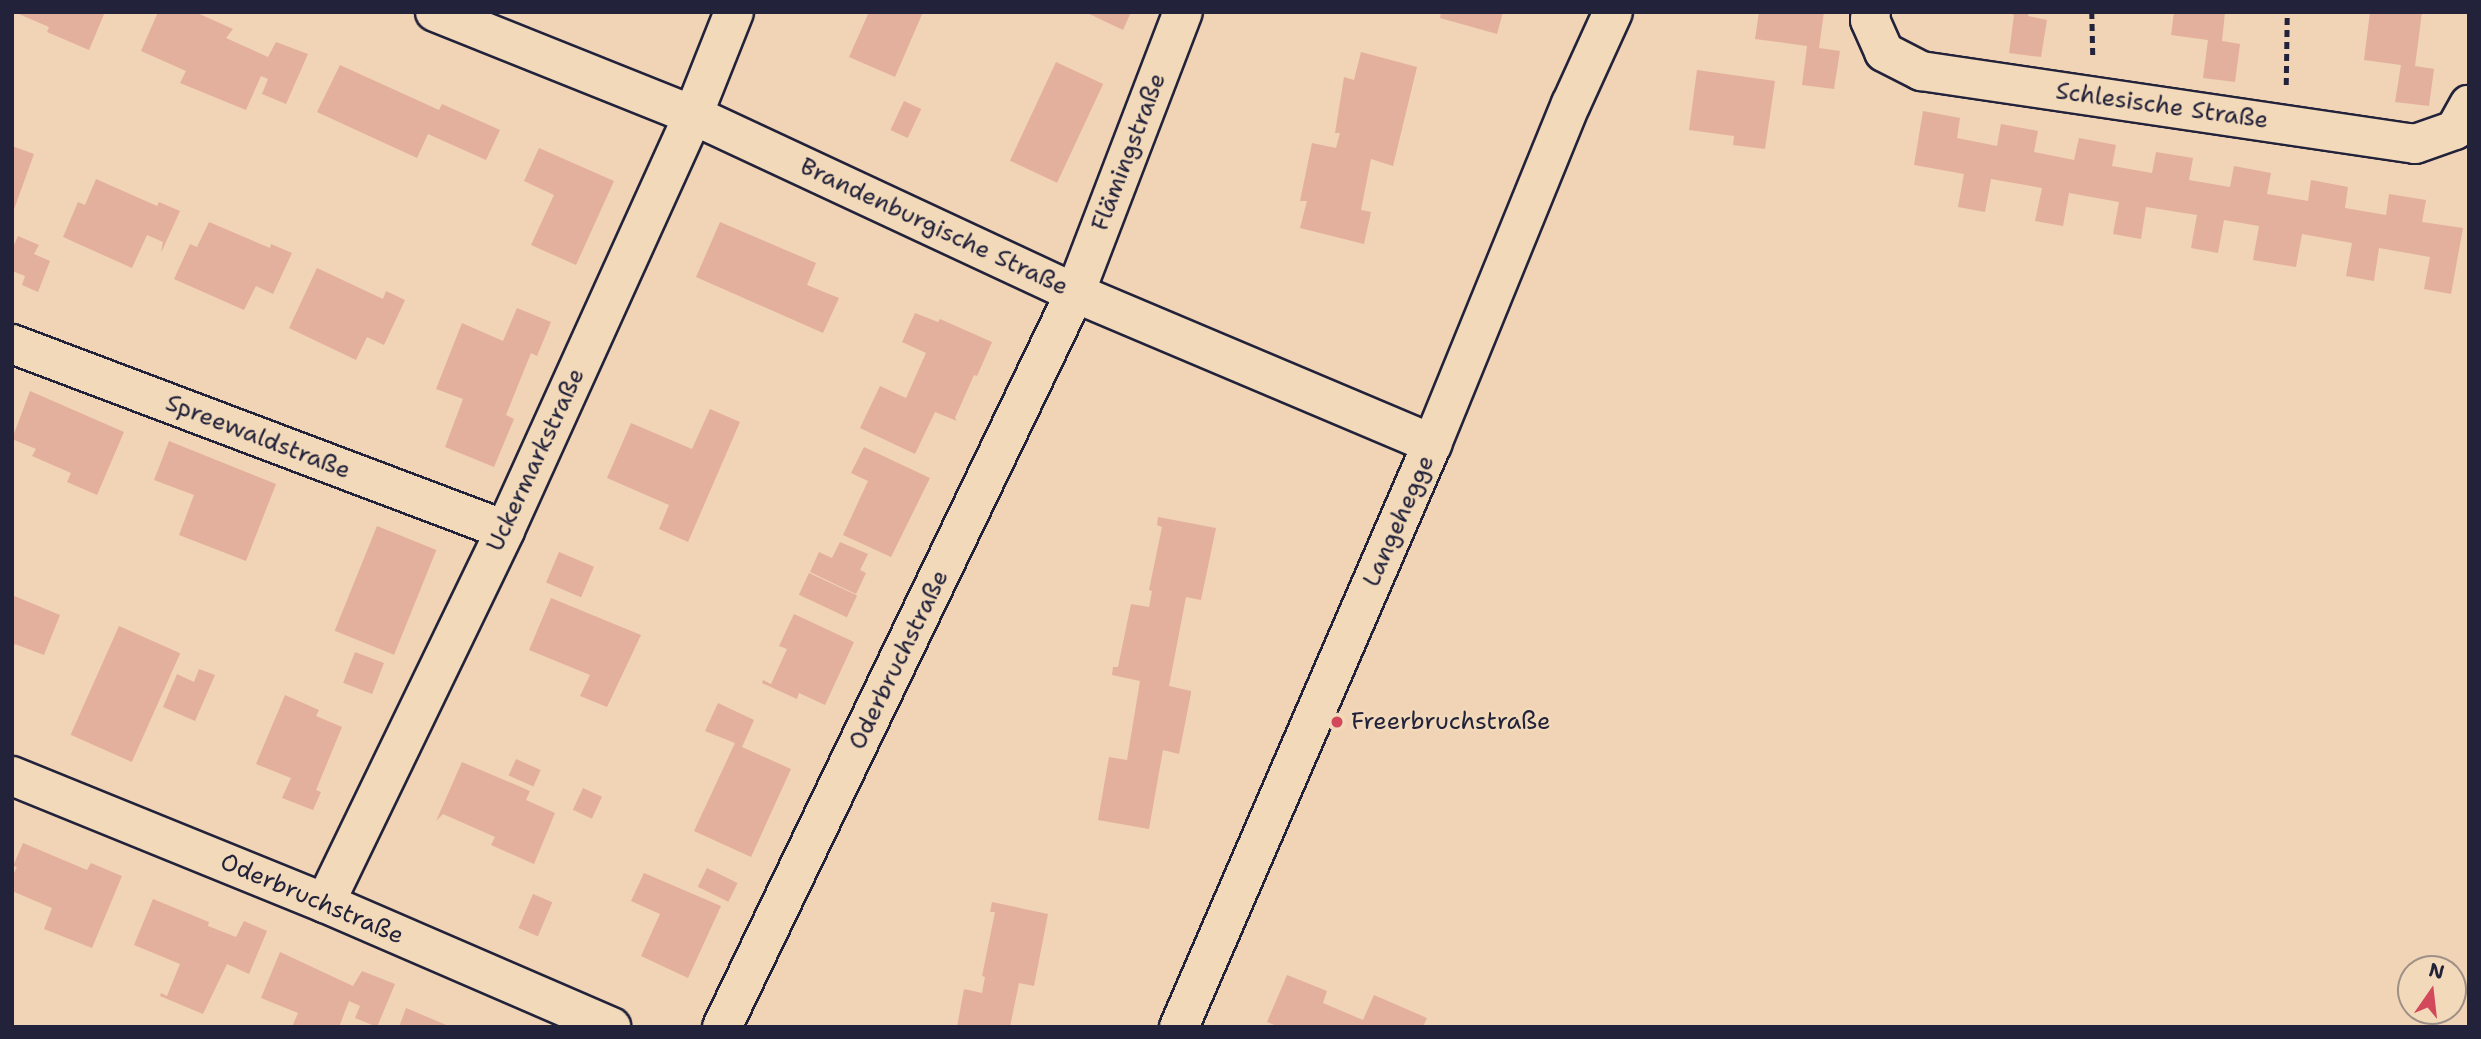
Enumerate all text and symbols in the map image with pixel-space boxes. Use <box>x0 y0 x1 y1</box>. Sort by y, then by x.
street label: Flämingstraße <box>1086 69 1172 235</box>
street label: Schlesische Straße <box>2054 77 2270 135</box>
street label: Brandenburgische Straße <box>795 152 1073 302</box>
street label: Uckermarkstraße <box>481 364 591 556</box>
street label: Spreewaldstraße <box>162 389 354 485</box>
street label: Langehegge <box>1357 451 1441 591</box>
street label: Oderbruchstraße <box>843 565 955 755</box>
place label: Freerbruchstraße <box>1351 708 1551 736</box>
marker: Freerbruchstraße <box>1329 714 1345 730</box>
street label: Oderbruchstraße <box>216 847 408 951</box>
north arrow <box>2397 955 2467 1025</box>
text: N <box>2426 957 2447 985</box>

